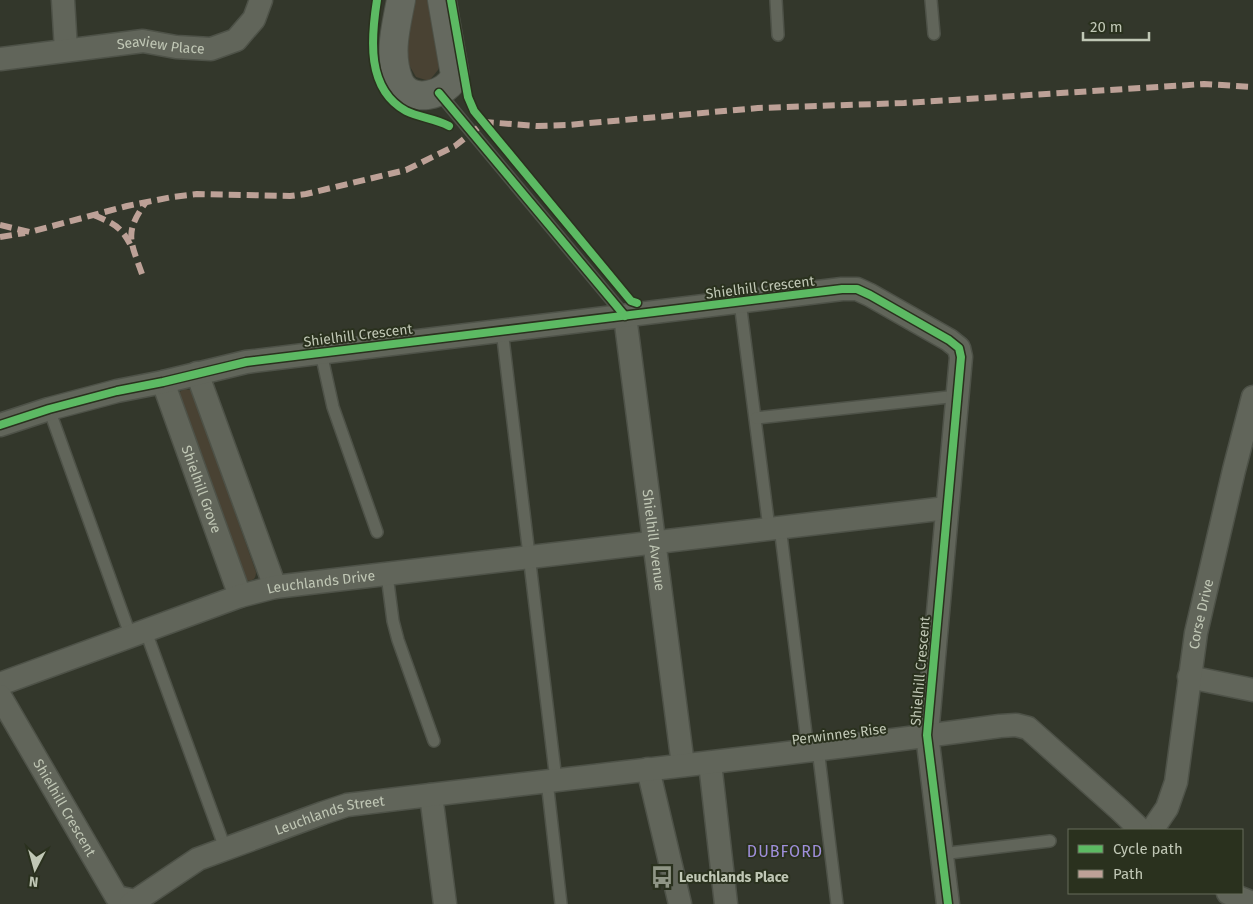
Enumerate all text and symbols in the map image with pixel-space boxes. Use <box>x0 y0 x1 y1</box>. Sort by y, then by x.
scale bar <box>1083 10 1149 42</box>
text: 20 m <box>1090 18 1123 36</box>
street label: Seaview Place <box>116 33 205 58</box>
street label: Shielhill Crescent <box>705 272 816 303</box>
street label: Shielhill Crescent <box>303 320 414 351</box>
street label: Shielhill Grove <box>178 443 225 536</box>
street label: Shielhill Avenue <box>638 488 668 592</box>
street label: Leuchlands Drive <box>265 567 376 598</box>
street label: Corse Drive <box>1186 577 1217 650</box>
street label: Shielhill Crescent <box>907 615 934 726</box>
street label: Perwinnes Rise <box>791 720 888 749</box>
street label: Shielhill Crescent <box>29 756 100 860</box>
street label: Leuchlands Street <box>273 792 387 839</box>
legend <box>1068 829 1243 894</box>
text: Cycle path <box>1113 840 1183 858</box>
district label: DUBFORD <box>747 842 823 861</box>
north arrow <box>10 844 60 894</box>
bus stop icon: Leuchlands Place <box>649 864 675 890</box>
text: Path <box>1113 865 1143 883</box>
place label: Leuchlands Place <box>679 869 789 886</box>
text: N <box>28 872 39 890</box>

